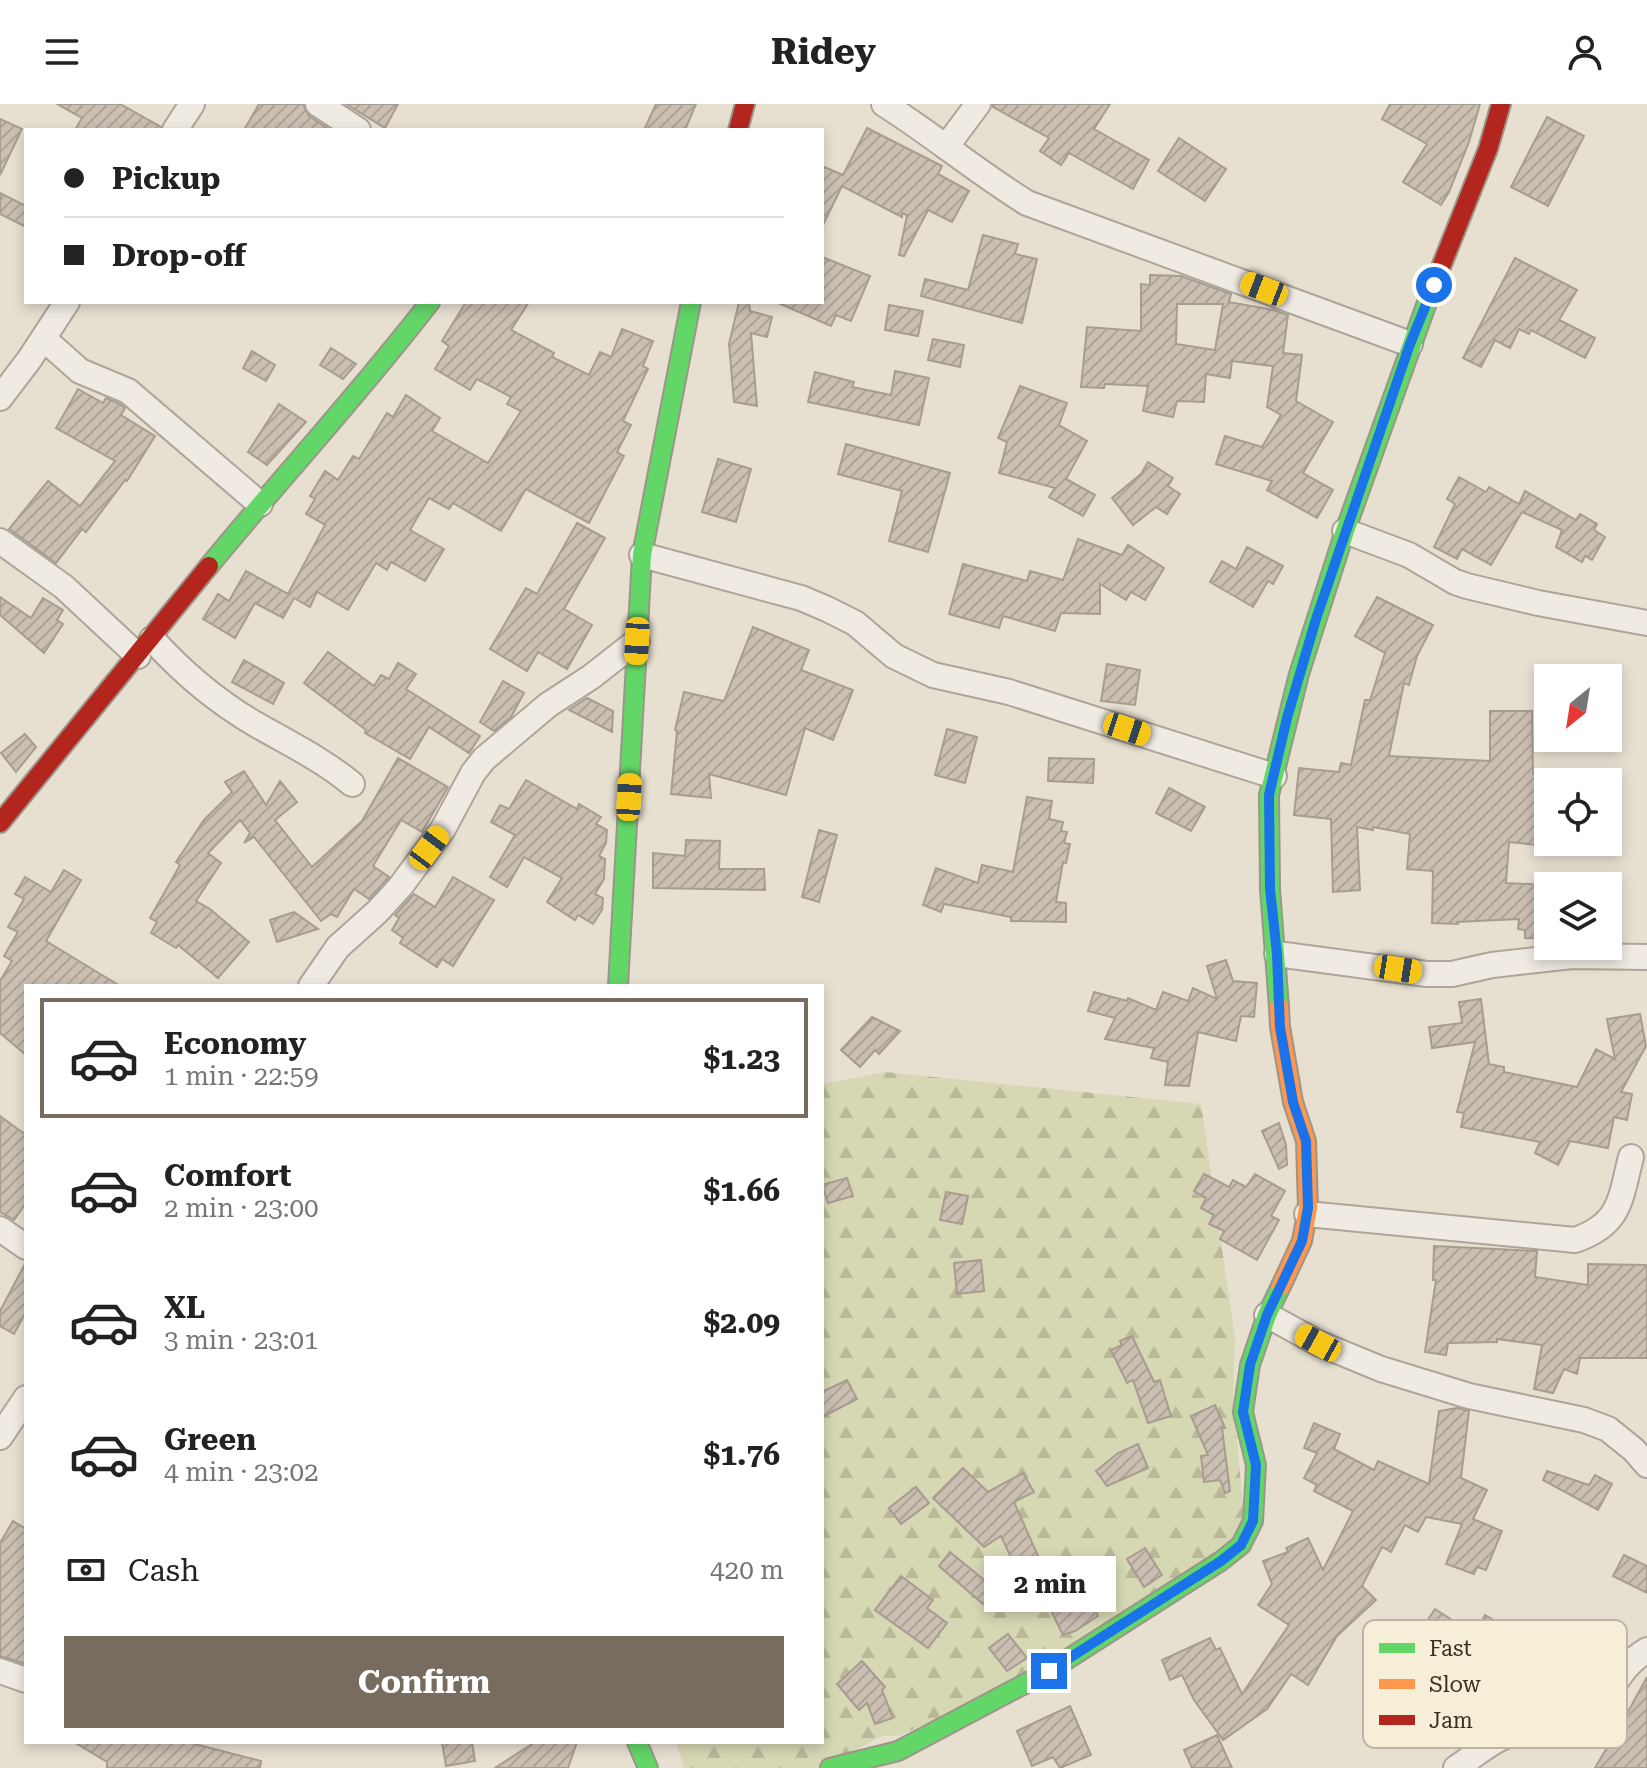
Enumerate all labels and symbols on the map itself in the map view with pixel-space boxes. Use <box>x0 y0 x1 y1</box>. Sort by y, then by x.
route start <box>1416 267 1452 303</box>
car <box>1237 269 1291 309</box>
car <box>624 616 650 666</box>
north arrow <box>1534 664 1622 752</box>
car <box>1100 710 1154 748</box>
car <box>616 772 642 822</box>
car <box>405 822 453 874</box>
car <box>1372 953 1424 985</box>
car <box>1291 1321 1345 1365</box>
callout: 2 min <box>983 1555 1115 1611</box>
legend <box>1363 1620 1627 1748</box>
text: Fast <box>1429 1636 1472 1661</box>
route end <box>1031 1653 1067 1689</box>
text: Slow <box>1429 1672 1482 1697</box>
text: Jam <box>1429 1708 1473 1733</box>

